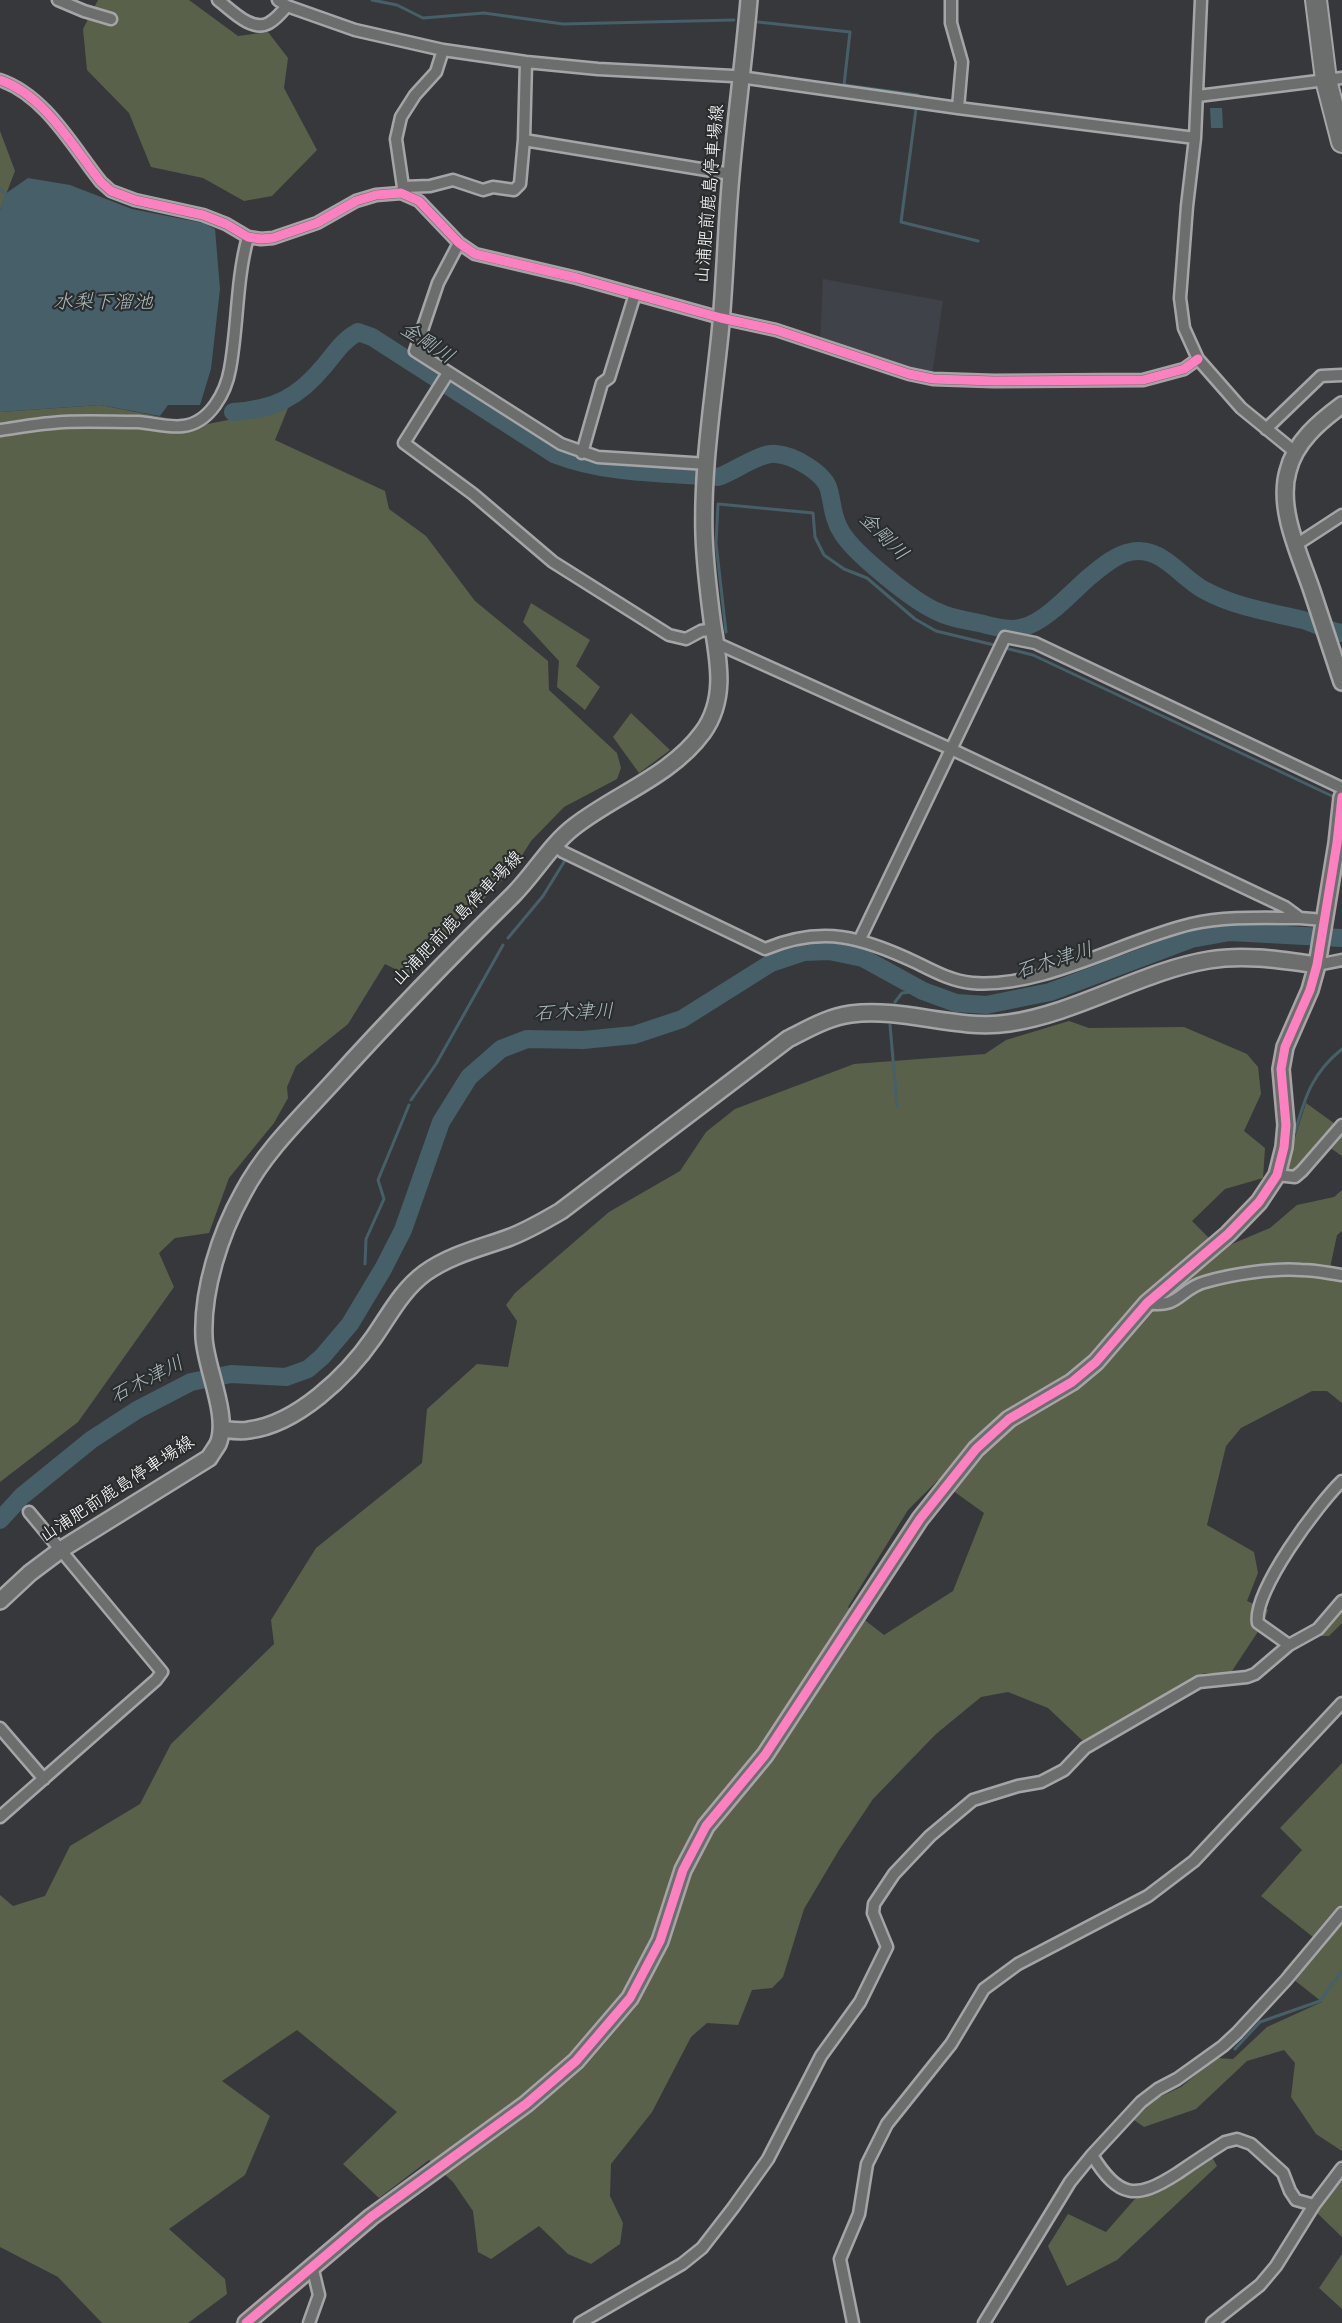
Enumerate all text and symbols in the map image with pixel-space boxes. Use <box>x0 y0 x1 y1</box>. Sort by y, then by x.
street label: 山浦肥前鹿島停車場線 <box>693 103 731 285</box>
water label: 水梨下溜池 <box>53 293 153 317</box>
water label: 金剛川 <box>394 319 458 371</box>
water label: 金剛川 <box>852 508 912 568</box>
street label: 山浦肥前鹿島停車場線 <box>389 848 529 992</box>
water label: 石木津川 <box>1013 940 1097 986</box>
water label: 石木津川 <box>534 1002 614 1028</box>
water label: 石木津川 <box>107 1353 189 1411</box>
street label: 山浦肥前鹿島停車場線 <box>37 1433 199 1549</box>

